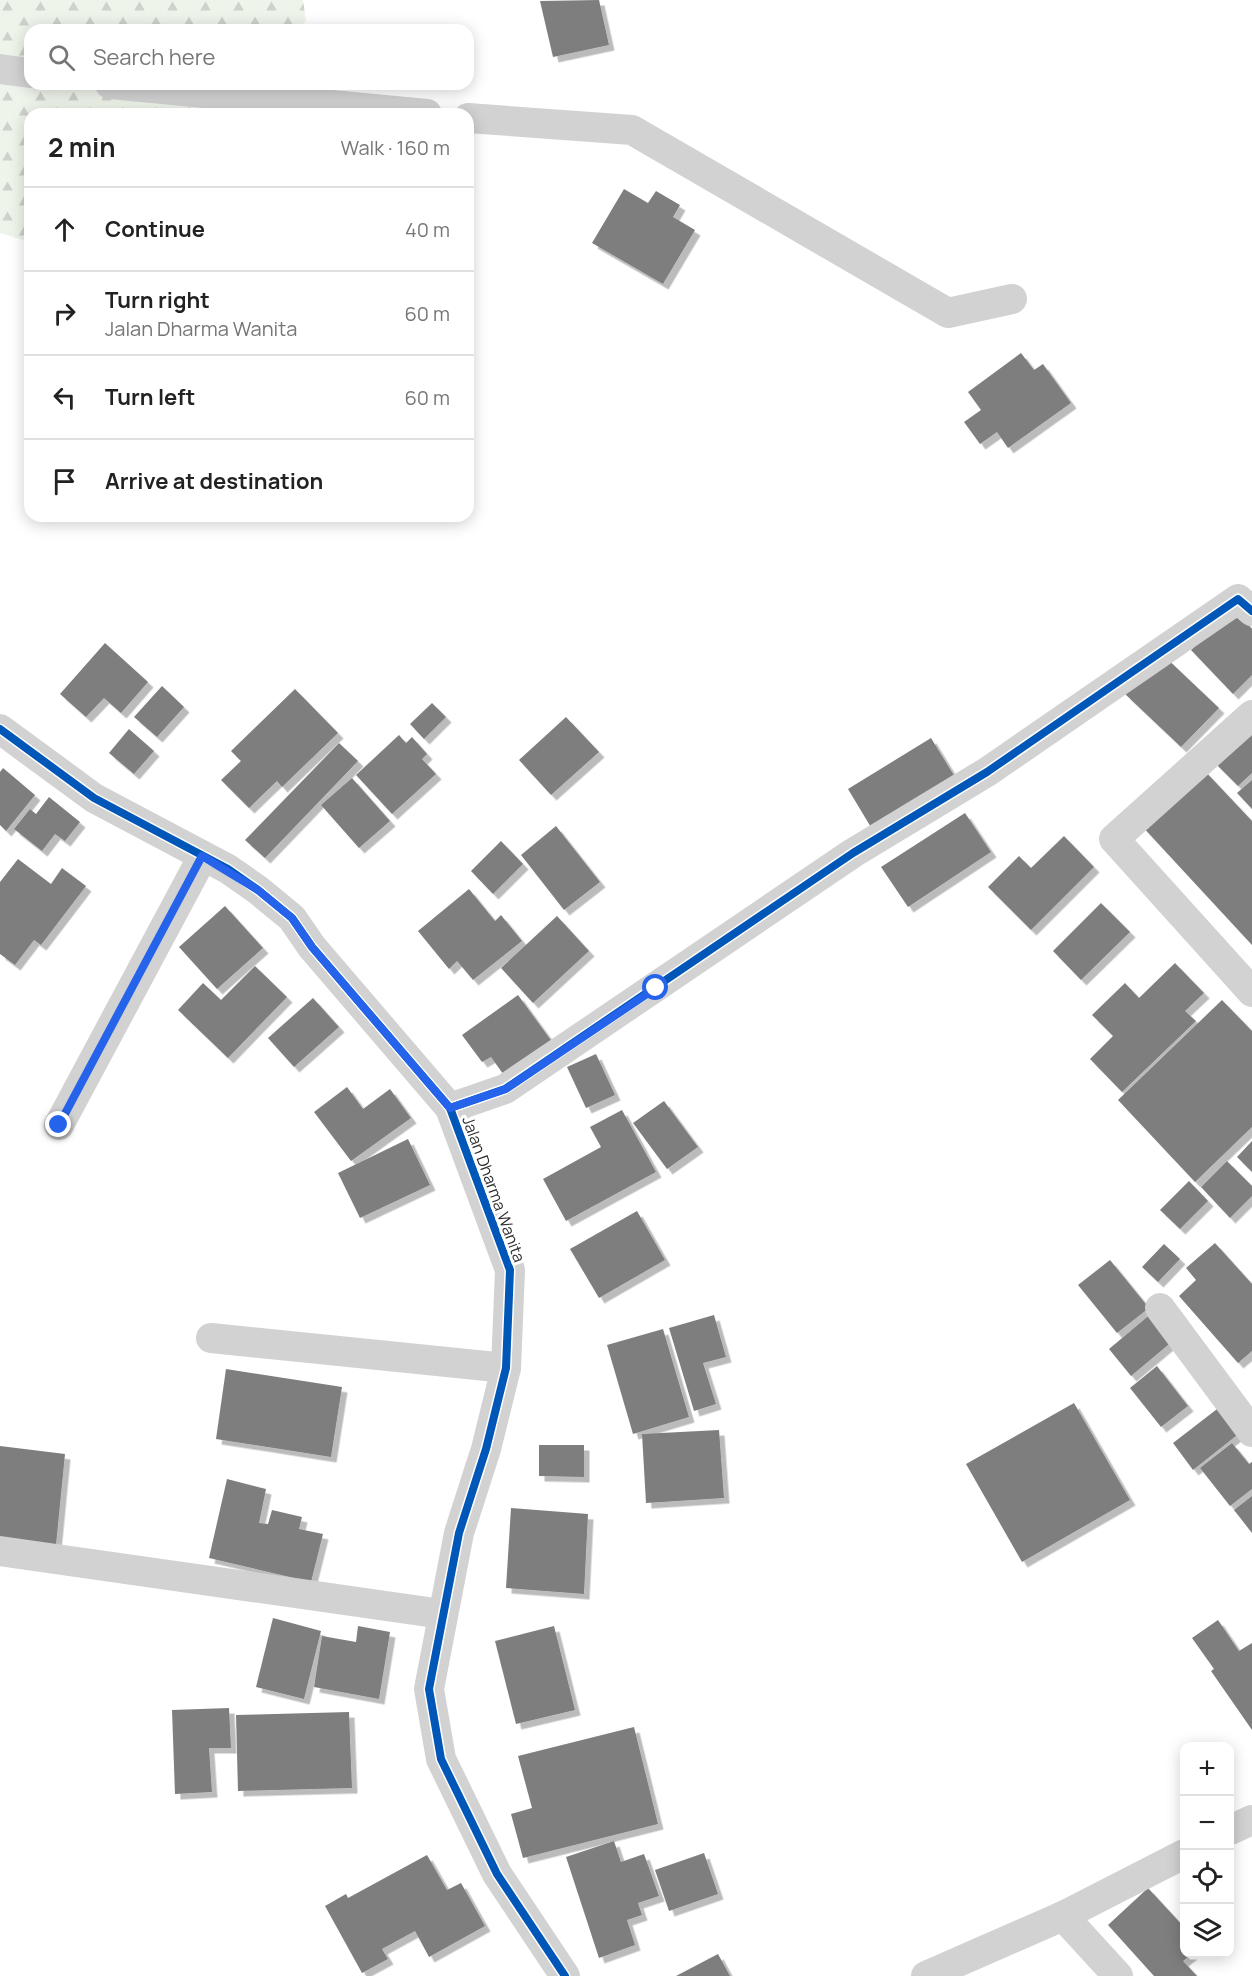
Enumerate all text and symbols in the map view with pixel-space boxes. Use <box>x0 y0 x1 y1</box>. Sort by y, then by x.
search box <box>24 24 474 90</box>
icon: search <box>45 41 78 74</box>
text: Search here <box>93 42 215 72</box>
text: 2 min <box>48 129 116 165</box>
text: Walk · 160 m <box>341 134 450 161</box>
icon: ahead <box>48 213 81 246</box>
text: Continue <box>105 214 205 244</box>
text: 40 m <box>405 216 450 243</box>
text: Turn right <box>105 285 210 315</box>
icon: right <box>48 297 81 330</box>
text: 60 m <box>404 300 450 327</box>
text: Jalan Dharma Wanita <box>105 315 297 342</box>
icon: left <box>48 381 81 414</box>
text: Turn left <box>105 382 195 412</box>
text: 60 m <box>404 384 450 411</box>
icon: arrive <box>48 465 81 498</box>
text: Arrive at destination <box>105 466 323 496</box>
route start <box>642 974 668 1000</box>
route end <box>45 1111 71 1137</box>
street label: Jalan Dharma Wanita <box>457 1113 531 1265</box>
map controls <box>1180 1742 1234 1958</box>
button: + <box>1180 1742 1234 1796</box>
button: − <box>1180 1796 1234 1850</box>
button: locate <box>1180 1850 1234 1904</box>
button: layers <box>1180 1904 1234 1958</box>

